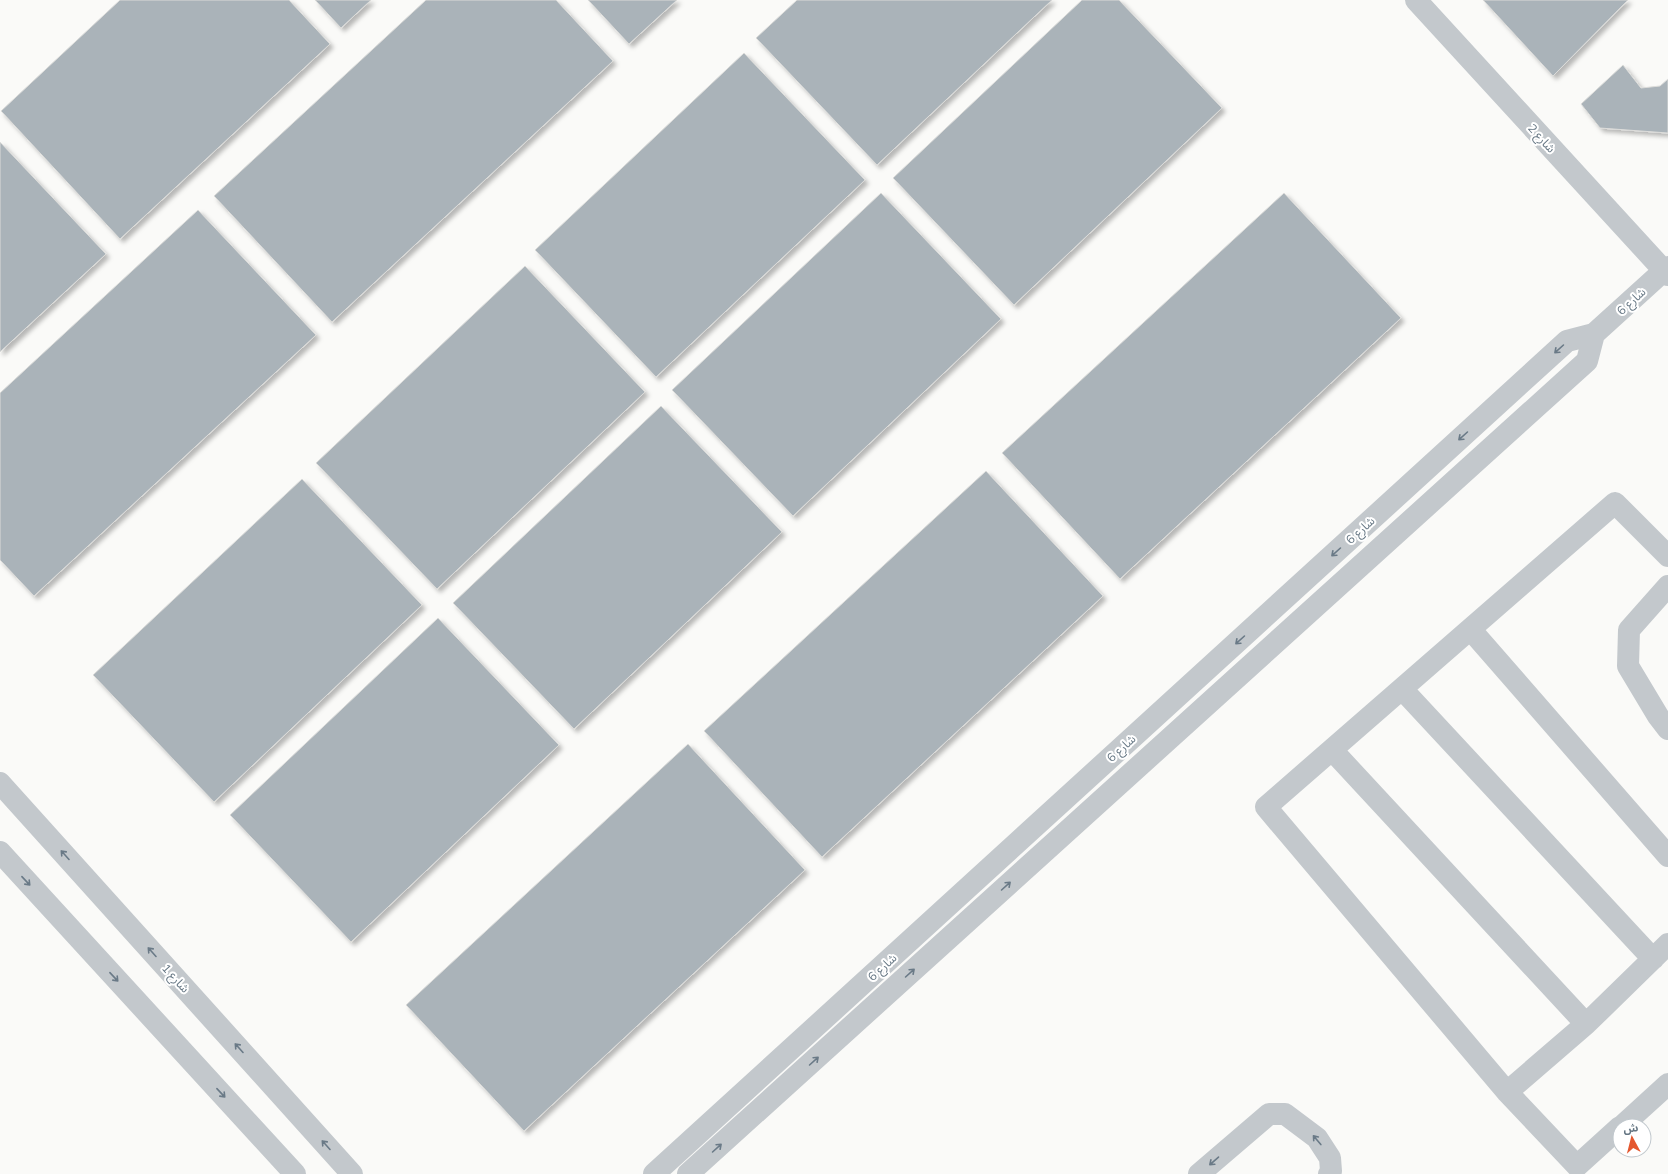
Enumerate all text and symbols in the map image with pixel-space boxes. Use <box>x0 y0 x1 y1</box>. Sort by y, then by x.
street label: شارع 2 <box>1524 120 1559 157</box>
street label: شارع 6 <box>1613 284 1650 319</box>
one-way arrow <box>1554 344 1564 354</box>
one-way arrow <box>1458 432 1468 441</box>
street label: شارع 6 <box>1342 513 1379 548</box>
one-way arrow <box>1331 548 1341 557</box>
one-way arrow <box>1235 635 1245 645</box>
street label: شارع 6 <box>1103 731 1140 766</box>
one-way arrow <box>60 850 70 860</box>
one-way arrow <box>22 876 31 886</box>
one-way arrow <box>1001 882 1012 891</box>
one-way arrow <box>147 946 156 957</box>
street label: شارع 6 <box>864 950 901 985</box>
street label: شارع 1 <box>158 960 193 997</box>
one-way arrow <box>905 969 915 978</box>
one-way arrow <box>110 972 119 982</box>
one-way arrow <box>234 1043 243 1054</box>
one-way arrow <box>808 1056 819 1065</box>
one-way arrow <box>216 1088 225 1098</box>
north arrow <box>1612 1118 1652 1158</box>
text: ش <box>1622 1120 1639 1136</box>
one-way arrow <box>1313 1135 1322 1145</box>
one-way arrow <box>321 1140 330 1150</box>
one-way arrow <box>712 1143 722 1153</box>
one-way arrow <box>1210 1156 1220 1165</box>

